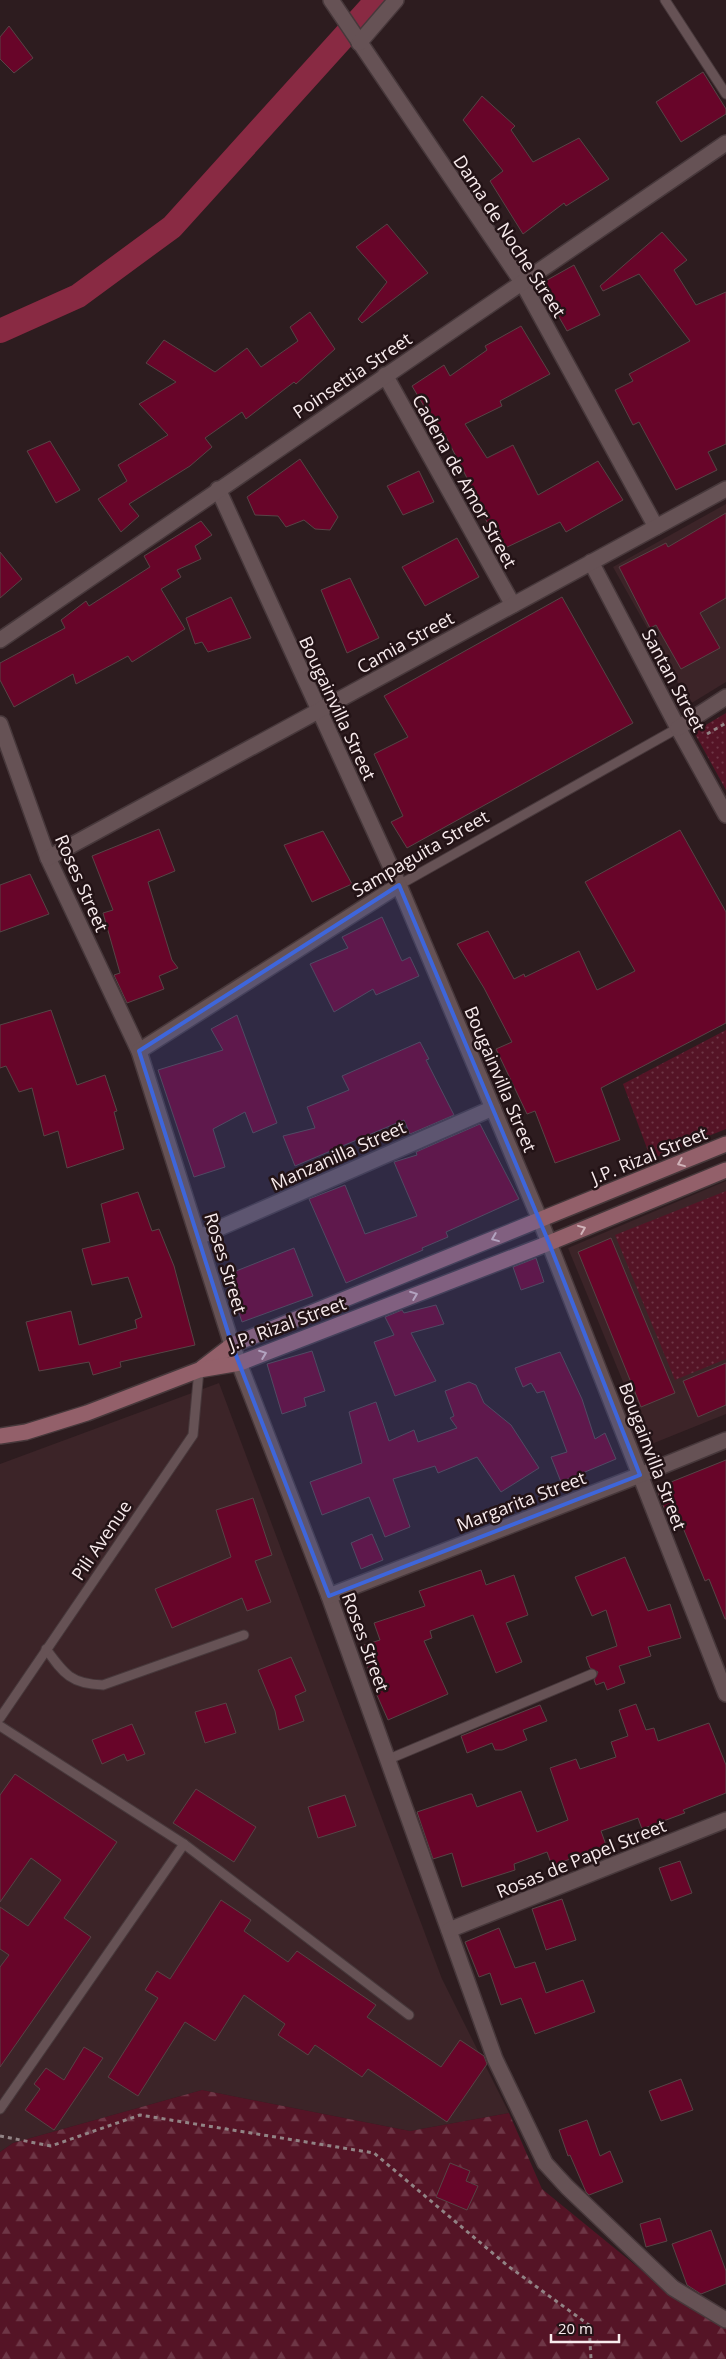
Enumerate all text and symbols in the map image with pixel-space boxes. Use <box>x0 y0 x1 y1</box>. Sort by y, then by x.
street label: Dama de Noche Street <box>448 150 572 322</box>
street label: Poinsettia Street <box>288 326 416 424</box>
street label: Cadena de Amor Street <box>407 390 523 572</box>
street label: Camia Street <box>352 605 458 679</box>
street label: Santan Street <box>637 624 711 736</box>
street label: Bougainvilla Street <box>294 632 382 784</box>
street label: Sampaguita Street <box>347 804 493 902</box>
street label: Roses Street <box>50 831 114 935</box>
street label: Bougainvilla Street <box>459 1002 543 1156</box>
street label: Manzanilla Street <box>267 1114 409 1196</box>
street label: J.P. Rizal Street <box>585 1121 711 1190</box>
one-way arrow <box>677 1156 686 1167</box>
street label: Roses Street <box>199 1210 253 1316</box>
one-way arrow <box>577 1225 585 1235</box>
one-way arrow <box>491 1232 500 1243</box>
street label: J.P. Rizal Street <box>223 1291 349 1356</box>
one-way arrow <box>409 1291 418 1302</box>
one-way arrow <box>258 1350 266 1360</box>
street label: Bougainvilla Street <box>614 1379 692 1533</box>
street label: Margarita Street <box>453 1465 589 1537</box>
street label: Pili Avenue <box>65 1495 137 1585</box>
street label: Roses Street <box>337 1589 395 1695</box>
street label: Rosas de Papel Street <box>493 1813 669 1903</box>
scale bar <box>551 2312 618 2344</box>
text: 20 m <box>558 2318 593 2338</box>

